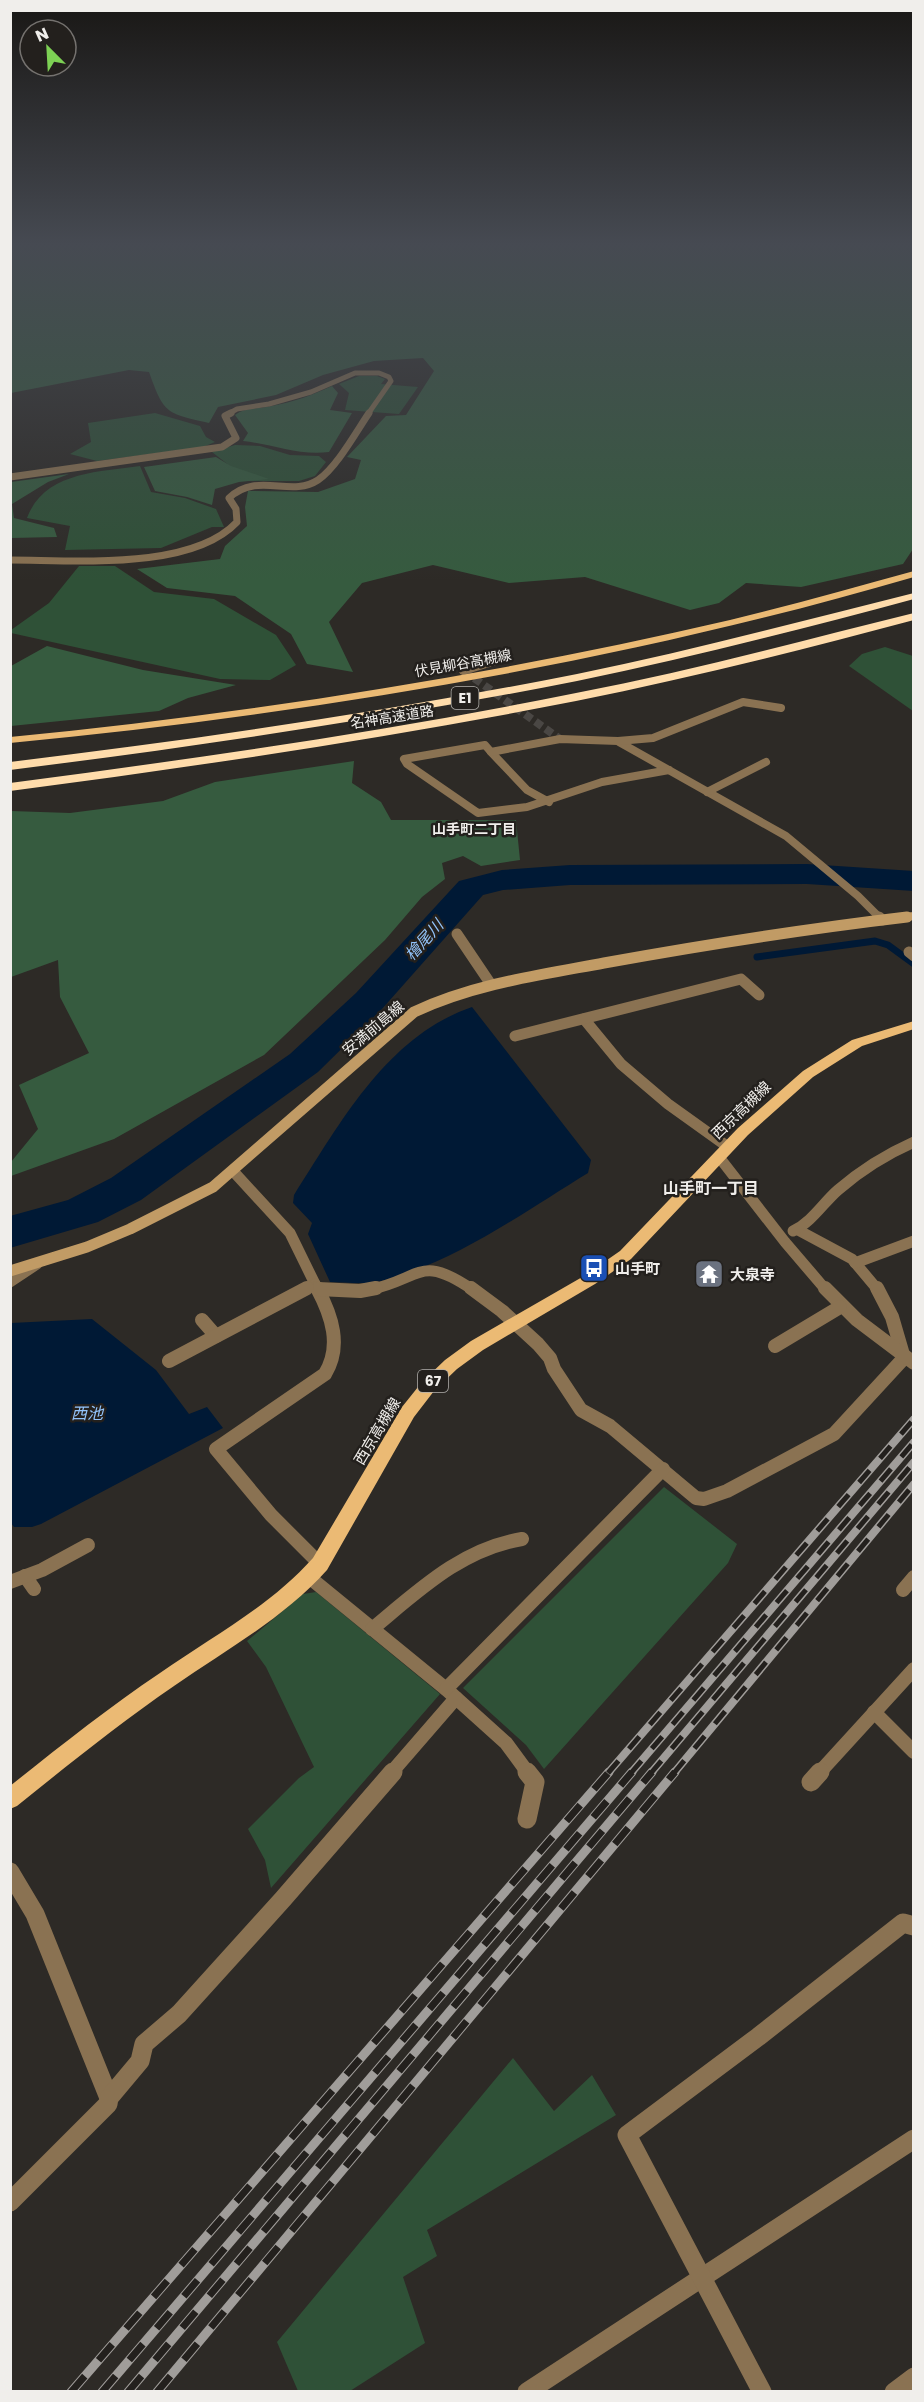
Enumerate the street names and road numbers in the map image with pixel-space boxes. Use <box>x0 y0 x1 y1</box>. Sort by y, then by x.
street label: 伏見柳谷高槻線 <box>413 645 513 681</box>
road number: E1 <box>452 687 478 709</box>
street label: 名神高速道路 <box>349 701 435 733</box>
street label: 安満前島線 <box>338 996 408 1060</box>
street label: 西京高槻線 <box>707 1076 775 1144</box>
road number: 67 <box>418 1370 448 1392</box>
street label: 西京高槻線 <box>349 1393 405 1469</box>

